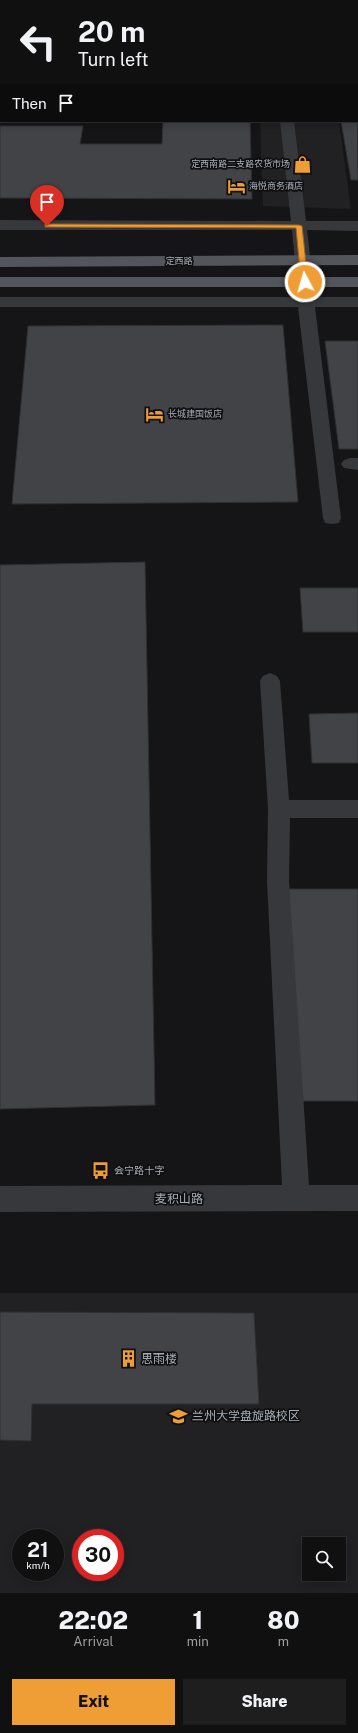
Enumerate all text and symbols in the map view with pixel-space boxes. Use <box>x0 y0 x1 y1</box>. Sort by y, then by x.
text: 20 m <box>78 15 145 48</box>
icon: left <box>12 16 64 68</box>
text: Turn left <box>78 49 148 70</box>
icon: arrive <box>55 92 77 114</box>
text: Then <box>12 95 47 112</box>
shop icon: 定西南路二支路农货市场 <box>293 154 313 174</box>
place label: 定西南路二支路农货市场 <box>191 158 290 169</box>
hotel icon: 海悦商务酒店 <box>226 176 246 196</box>
place label: 海悦商务酒店 <box>249 180 303 191</box>
pin <box>30 185 64 226</box>
icon: arrive <box>36 191 58 213</box>
street label: 定西路 <box>165 255 193 266</box>
position arrow <box>284 261 326 303</box>
hotel icon: 长城建国饭店 <box>145 404 165 424</box>
place label: 长城建国饭店 <box>168 408 222 419</box>
bus stop icon: 会宁路十字 <box>91 1160 111 1180</box>
place label: 会宁路十字 <box>114 1164 164 1176</box>
street label: 麦积山路 <box>155 1192 203 1206</box>
building icon: 思雨楼 <box>118 1349 138 1369</box>
place label: 思雨楼 <box>141 1352 177 1366</box>
school or university icon: 兰州大学盘旋路校区 <box>169 1406 189 1426</box>
place label: 兰州大学盘旋路校区 <box>192 1409 300 1423</box>
speed limit sign: 30 <box>72 1529 124 1581</box>
map controls <box>302 1537 346 1581</box>
button: search <box>302 1537 346 1581</box>
text: 21 <box>27 1538 49 1562</box>
text: km/h <box>26 1559 50 1571</box>
text: 22:02 <box>59 1606 128 1634</box>
text: 1 <box>193 1606 203 1634</box>
text: 80 <box>267 1606 300 1634</box>
text: Arrival <box>73 1634 113 1649</box>
text: min <box>187 1634 209 1649</box>
text: m <box>278 1634 289 1649</box>
button: Exit <box>12 1679 175 1725</box>
button: Share <box>183 1679 346 1725</box>

